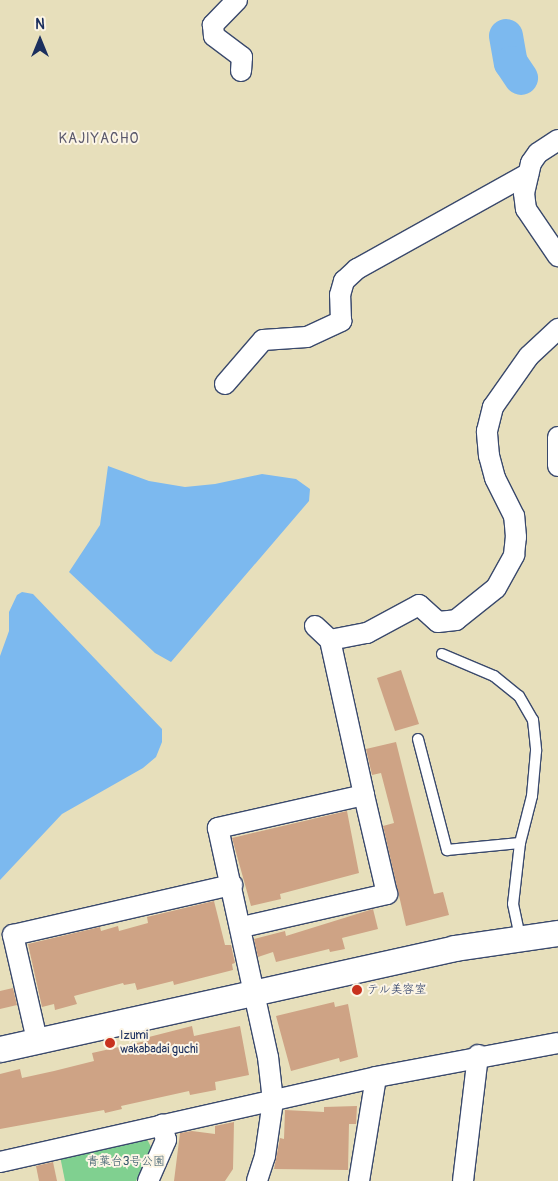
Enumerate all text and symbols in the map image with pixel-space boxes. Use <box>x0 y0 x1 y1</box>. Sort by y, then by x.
north arrow <box>15 15 65 65</box>
text: N <box>35 16 45 33</box>
district label: KAJIYACHO <box>57 131 141 147</box>
place label: テル美容室 <box>367 983 427 997</box>
marker: テル美容室 <box>351 984 363 996</box>
place label: Izumi wakabadai guchi <box>120 1029 198 1057</box>
marker: Izumi wakabadai guchi <box>104 1037 116 1049</box>
park label: 青葉台3号公園 <box>87 1155 165 1169</box>

